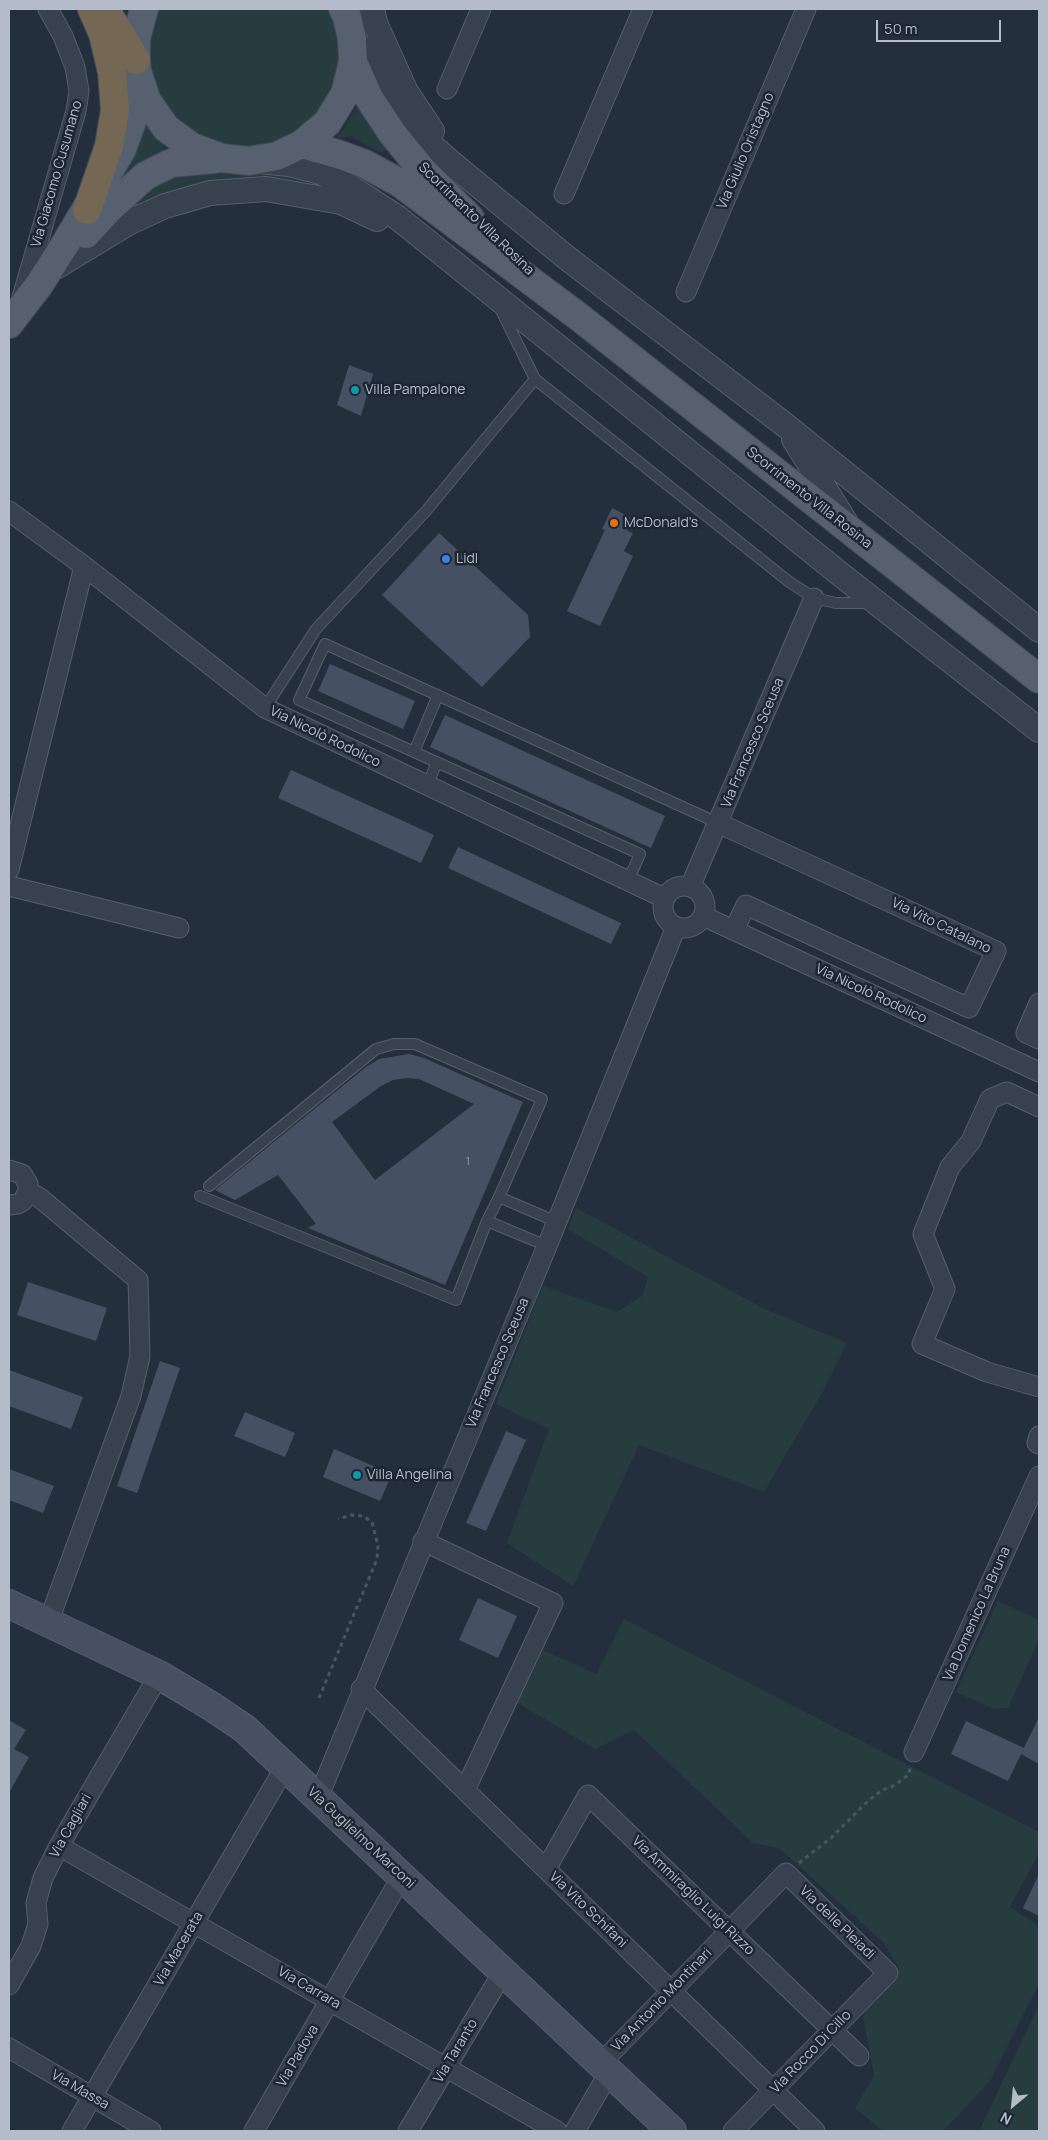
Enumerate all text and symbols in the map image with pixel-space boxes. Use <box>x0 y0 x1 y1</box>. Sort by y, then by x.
scale bar <box>878 10 1003 42</box>
text: 50 m <box>884 18 918 39</box>
street label: Via Giulio Oristagno <box>714 90 778 212</box>
street label: Via Giacomo Cusumano <box>28 99 86 249</box>
street label: Scorrimento Villa Rosina <box>415 159 537 279</box>
place label: Villa Pampalone <box>365 382 465 398</box>
marker: Villa Pampalone <box>349 384 361 396</box>
street label: Scorrimento Villa Rosina <box>743 444 875 552</box>
place label: McDonald's <box>624 515 698 531</box>
marker: McDonald's <box>608 517 620 529</box>
place label: Lidl <box>456 551 478 567</box>
marker: Lidl <box>440 553 452 565</box>
street label: Via Francesco Sceusa <box>718 676 788 810</box>
street label: Via Nicolò Rodolico <box>267 703 383 771</box>
street label: Via Vito Catalano <box>888 895 994 957</box>
street label: Via Nicolò Rodolico <box>813 961 929 1027</box>
house number: 1 <box>466 1155 470 1169</box>
street label: Via Francesco Sceusa <box>463 1296 533 1430</box>
place label: Villa Angelina <box>367 1467 452 1483</box>
marker: Villa Angelina <box>351 1469 363 1481</box>
street label: Via Domenico La Bruna <box>940 1544 1014 1684</box>
street label: Via Guglielmo Marconi <box>304 1784 418 1892</box>
street label: Via Cagliari <box>47 1791 95 1861</box>
street label: Via Ammiraglio Luigi Rizzo <box>628 1833 758 1959</box>
street label: Via Vito Schifani <box>545 1869 631 1951</box>
street label: Via delle Pleiadi <box>796 1883 878 1963</box>
street label: Via Macerata <box>151 1909 207 1989</box>
street label: Via Antonio Montinari <box>608 1945 716 2055</box>
street label: Via Carrara <box>275 1963 343 2013</box>
street label: Via Rocco Di Cillo <box>767 2007 855 2097</box>
street label: Via Taranto <box>430 2016 482 2086</box>
street label: Via Padova <box>274 2022 322 2090</box>
street label: Via Massa <box>48 2067 112 2113</box>
north arrow <box>988 2080 1038 2130</box>
text: N <box>997 2108 1015 2129</box>

